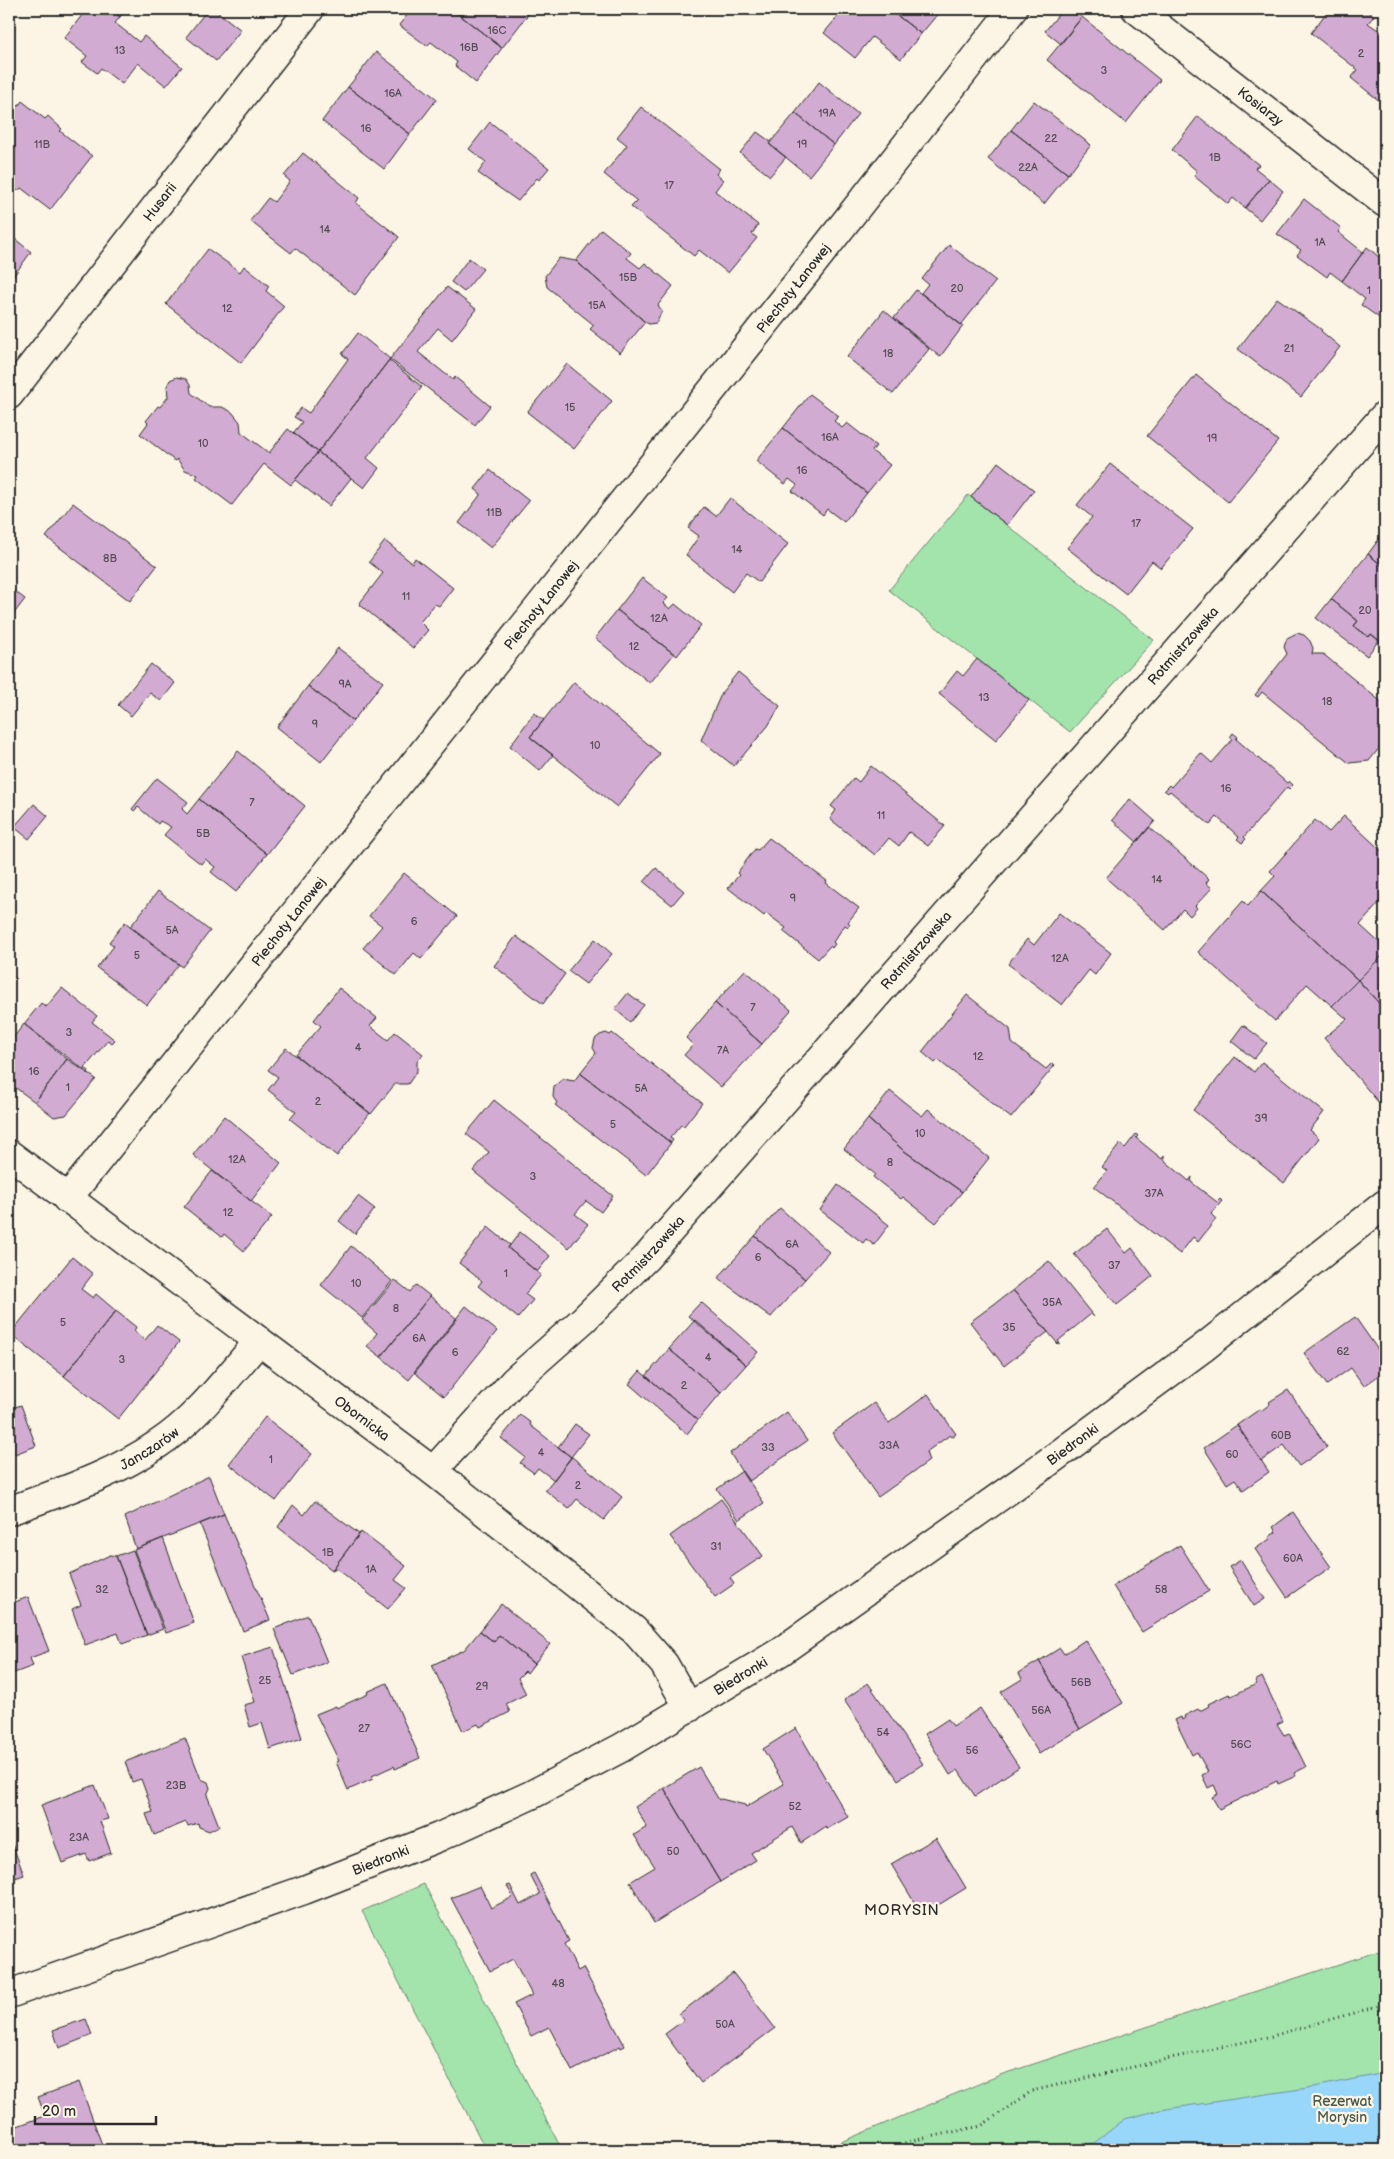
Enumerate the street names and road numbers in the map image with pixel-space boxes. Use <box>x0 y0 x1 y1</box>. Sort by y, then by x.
street label: Kosiarzy <box>1234 83 1287 130</box>
street label: Husarii <box>140 179 180 225</box>
street label: Piechoty Łanowej <box>753 240 834 336</box>
street label: Piechoty Łanowej <box>500 557 582 653</box>
street label: Rotmistrzowska <box>1144 603 1222 689</box>
street label: Piechoty Łanowej <box>248 874 329 970</box>
street label: Rotmistrzowska <box>877 908 955 993</box>
street label: Rotmistrzowska <box>608 1212 688 1296</box>
street label: Obornicka <box>331 1392 393 1445</box>
street label: Biedronki <box>1044 1420 1102 1469</box>
street label: Janczarów <box>117 1423 183 1474</box>
street label: Biedronki <box>711 1654 771 1699</box>
street label: Biedronki <box>350 1842 412 1879</box>

